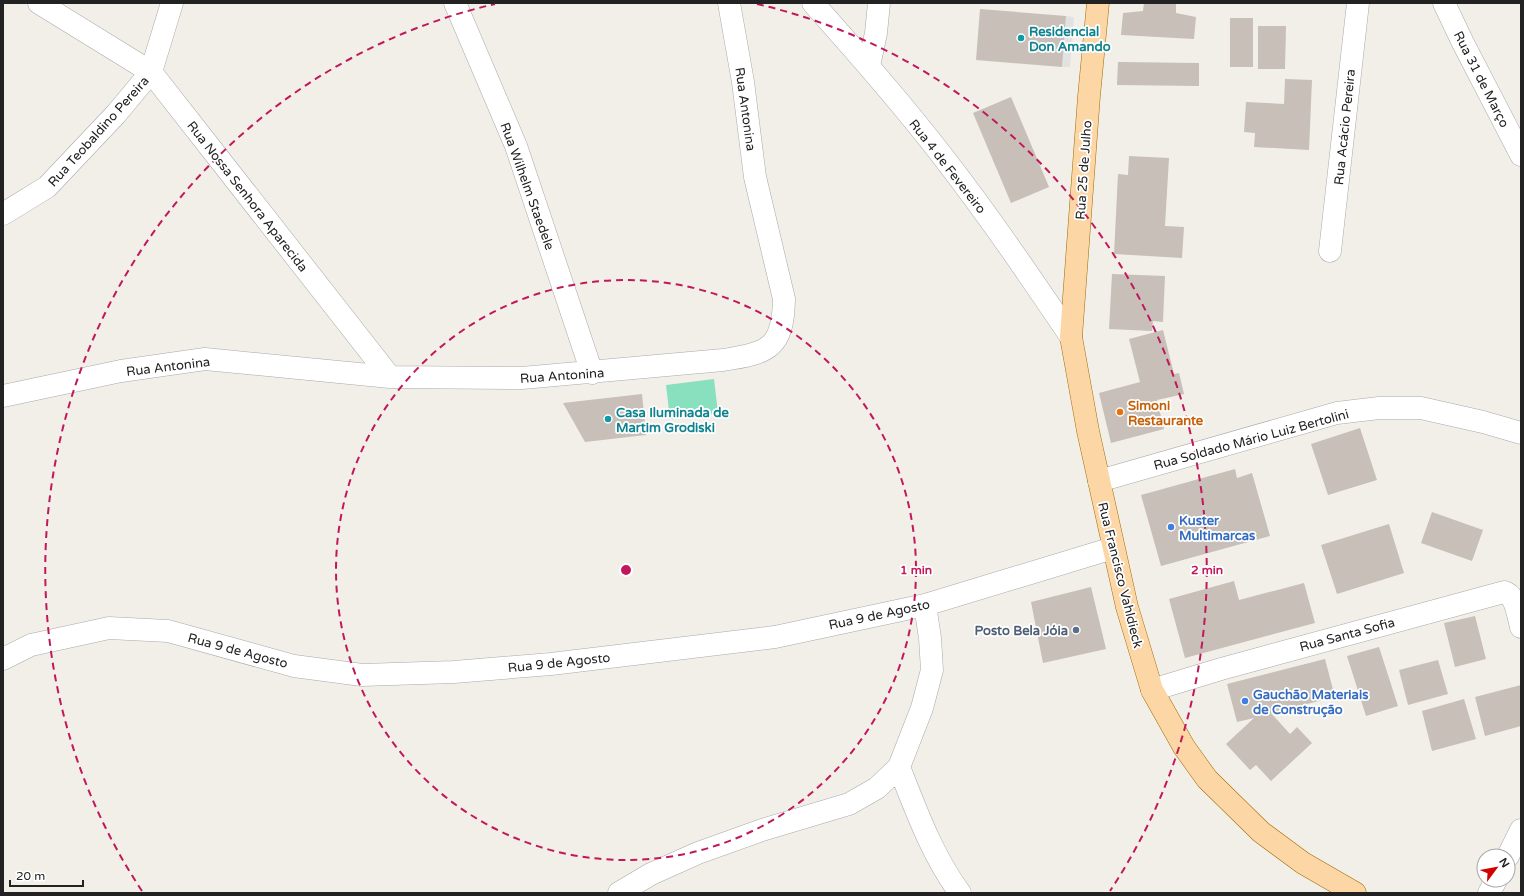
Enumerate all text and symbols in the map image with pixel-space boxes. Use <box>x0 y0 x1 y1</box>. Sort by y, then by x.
place label: Residencial Don Amando <box>1029 24 1111 55</box>
street label: Rua 31 de Março <box>1450 29 1512 130</box>
marker: Residencial Don Amando <box>1016 33 1026 43</box>
street label: Rua Antonina <box>731 66 759 152</box>
street label: Rua Acácio Pereira <box>1331 68 1359 186</box>
street label: Rua Teobaldino Pereira <box>45 73 153 190</box>
street label: Rua 4 de Fevereiro <box>905 116 989 217</box>
street label: Rua Nossa Senhora Aparecida <box>183 118 311 275</box>
street label: Rua Wilhelm Staedele <box>497 120 558 252</box>
street label: Rua 25 de Julho <box>1073 120 1095 220</box>
street label: Rua Antonina <box>125 354 211 380</box>
street label: Rua Antonina <box>519 365 605 387</box>
place label: Simoni Restaurante <box>1128 398 1204 429</box>
place label: Casa Iluminada de Martim Grodiski <box>616 405 729 436</box>
street label: Rua Soldado Mário Luiz Bertolini <box>1152 406 1351 474</box>
marker: Simoni Restaurante <box>1115 407 1125 417</box>
marker: Casa Iluminada de Martim Grodiski <box>603 414 613 424</box>
street label: Rua Francisco Vahldieck <box>1094 501 1146 650</box>
place label: Kuster Multimarcas <box>1179 513 1255 544</box>
marker: Kuster Multimarcas <box>1166 522 1176 532</box>
centre of rings <box>619 563 633 577</box>
text: 1 min <box>900 563 932 577</box>
text: 2 min <box>1191 563 1223 577</box>
street label: Rua 9 de Agosto <box>827 596 931 634</box>
street label: Rua Santa Sofia <box>1298 615 1397 655</box>
place label: Posto Bela Jóia <box>974 623 1068 639</box>
marker: Posto Bela Jóia <box>1071 625 1081 635</box>
street label: Rua 9 de Agosto <box>186 630 290 672</box>
street label: Rua 9 de Agosto <box>507 650 611 676</box>
place label: Gauchão Materiais de Construção <box>1253 687 1368 718</box>
marker: Gauchão Materiais de Construção <box>1240 696 1250 706</box>
north arrow <box>1476 848 1516 888</box>
text: N <box>1496 856 1512 870</box>
scale bar <box>10 862 83 888</box>
text: 20 m <box>16 869 45 883</box>

